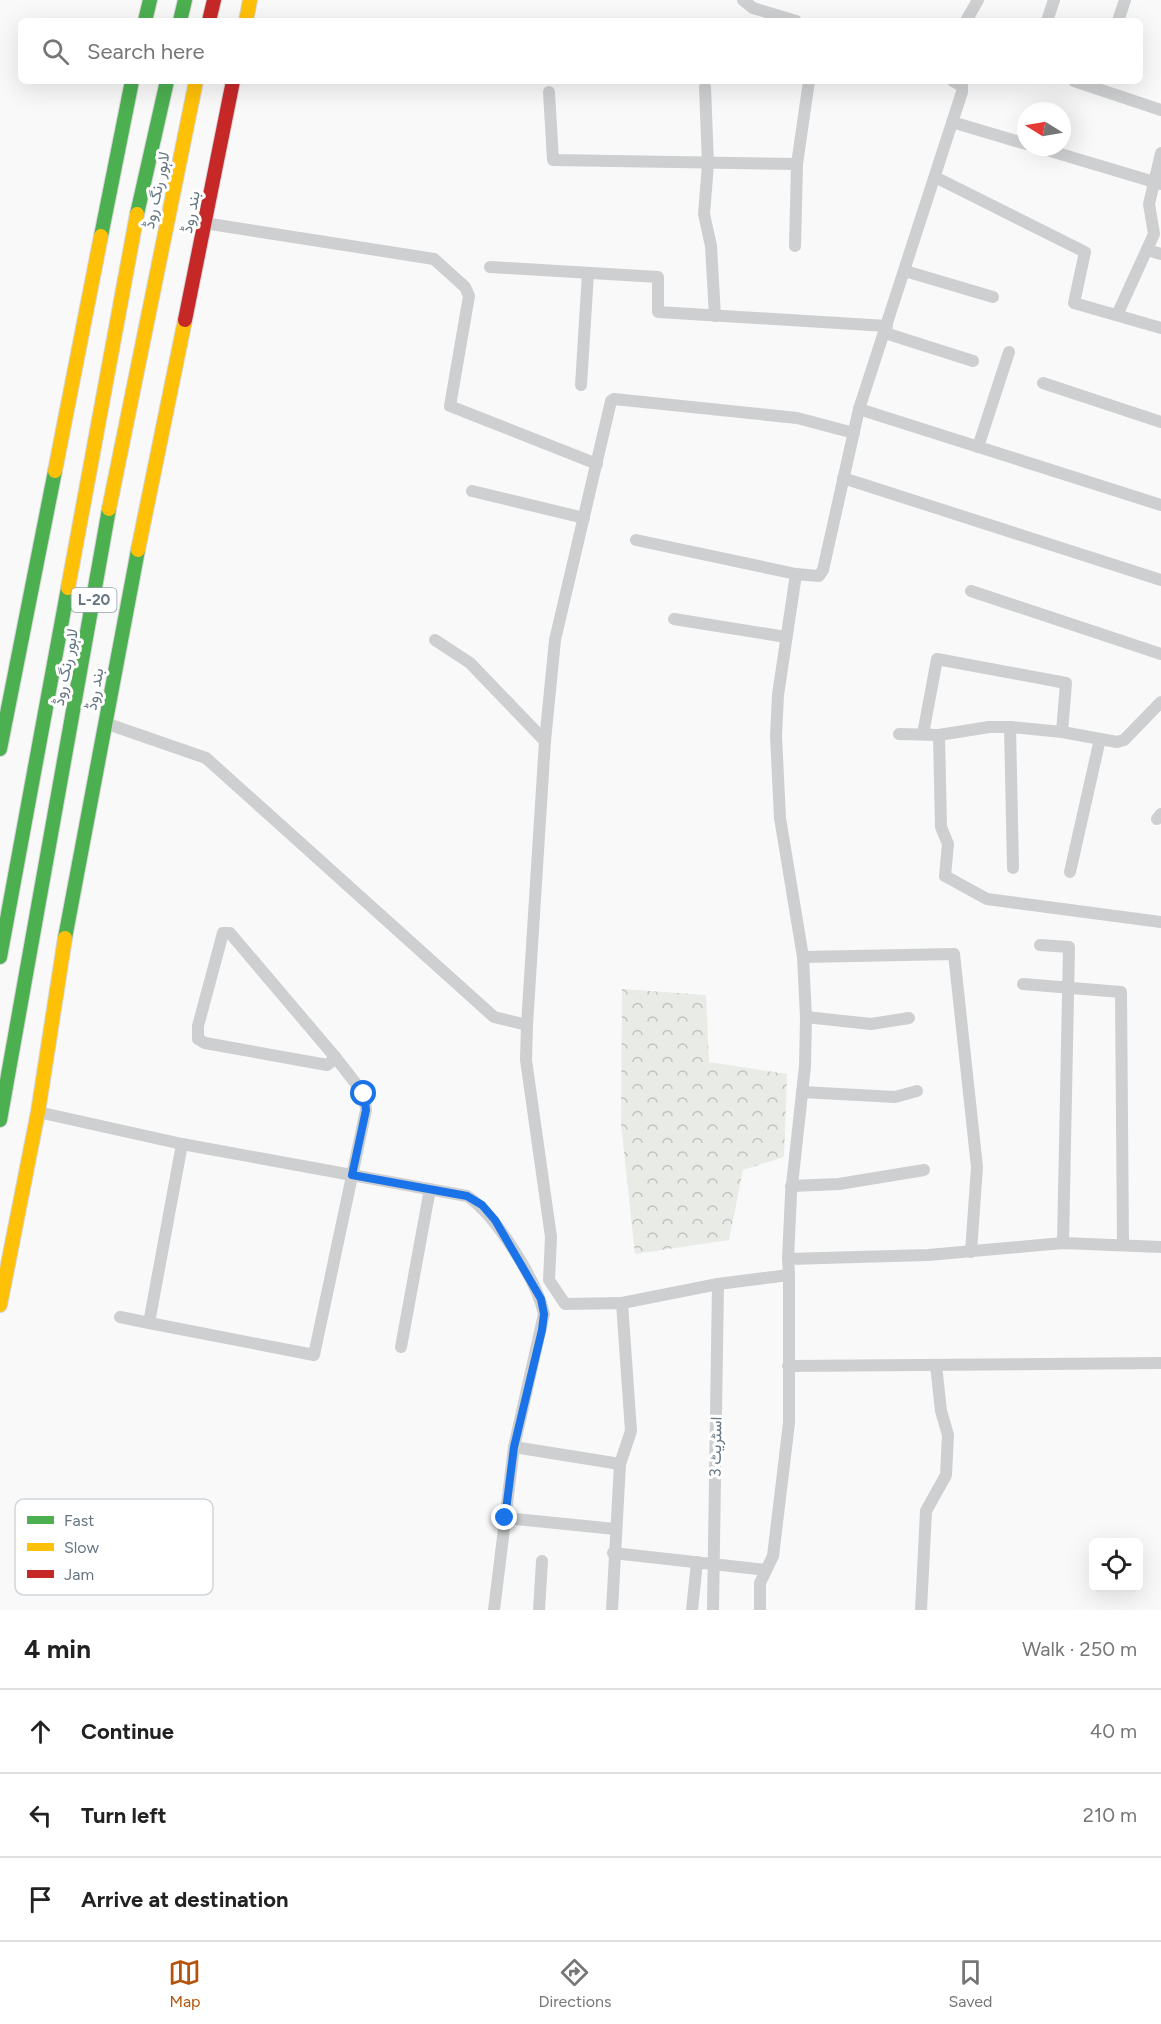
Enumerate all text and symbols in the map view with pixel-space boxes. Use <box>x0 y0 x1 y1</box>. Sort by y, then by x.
search box <box>18 18 1143 84</box>
icon: search <box>39 35 72 68</box>
text: Search here <box>87 38 205 65</box>
north arrow <box>1017 102 1071 156</box>
street label: لاہور رنگ روڈ <box>139 150 175 231</box>
street label: بند روڈ <box>177 189 205 235</box>
road number: L-20 <box>72 588 116 612</box>
street label: لاہور رنگ روڈ <box>49 627 83 707</box>
street label: بند روڈ <box>81 666 109 712</box>
route start <box>350 1080 376 1106</box>
street label: اسٹریٹ 3 <box>705 1417 727 1477</box>
legend <box>15 1499 213 1595</box>
route end <box>491 1504 517 1530</box>
text: Fast <box>64 1511 94 1530</box>
text: Slow <box>64 1538 99 1557</box>
map controls <box>1089 1538 1143 1592</box>
button: locate <box>1089 1538 1143 1592</box>
text: Jam <box>64 1565 94 1584</box>
text: 4 min <box>24 1633 91 1665</box>
text: Walk · 250 m <box>1022 1637 1137 1661</box>
icon: ahead <box>24 1715 57 1748</box>
text: Continue <box>81 1718 174 1745</box>
text: 40 m <box>1090 1719 1137 1743</box>
icon: left <box>24 1799 57 1832</box>
text: Turn left <box>81 1802 167 1829</box>
text: 210 m <box>1083 1803 1137 1827</box>
icon: arrive <box>24 1883 57 1916</box>
text: Arrive at destination <box>81 1886 289 1913</box>
tab: Map <box>168 1956 201 2011</box>
tab: Directions <box>538 1956 611 2011</box>
tab: Saved <box>948 1956 993 2011</box>

